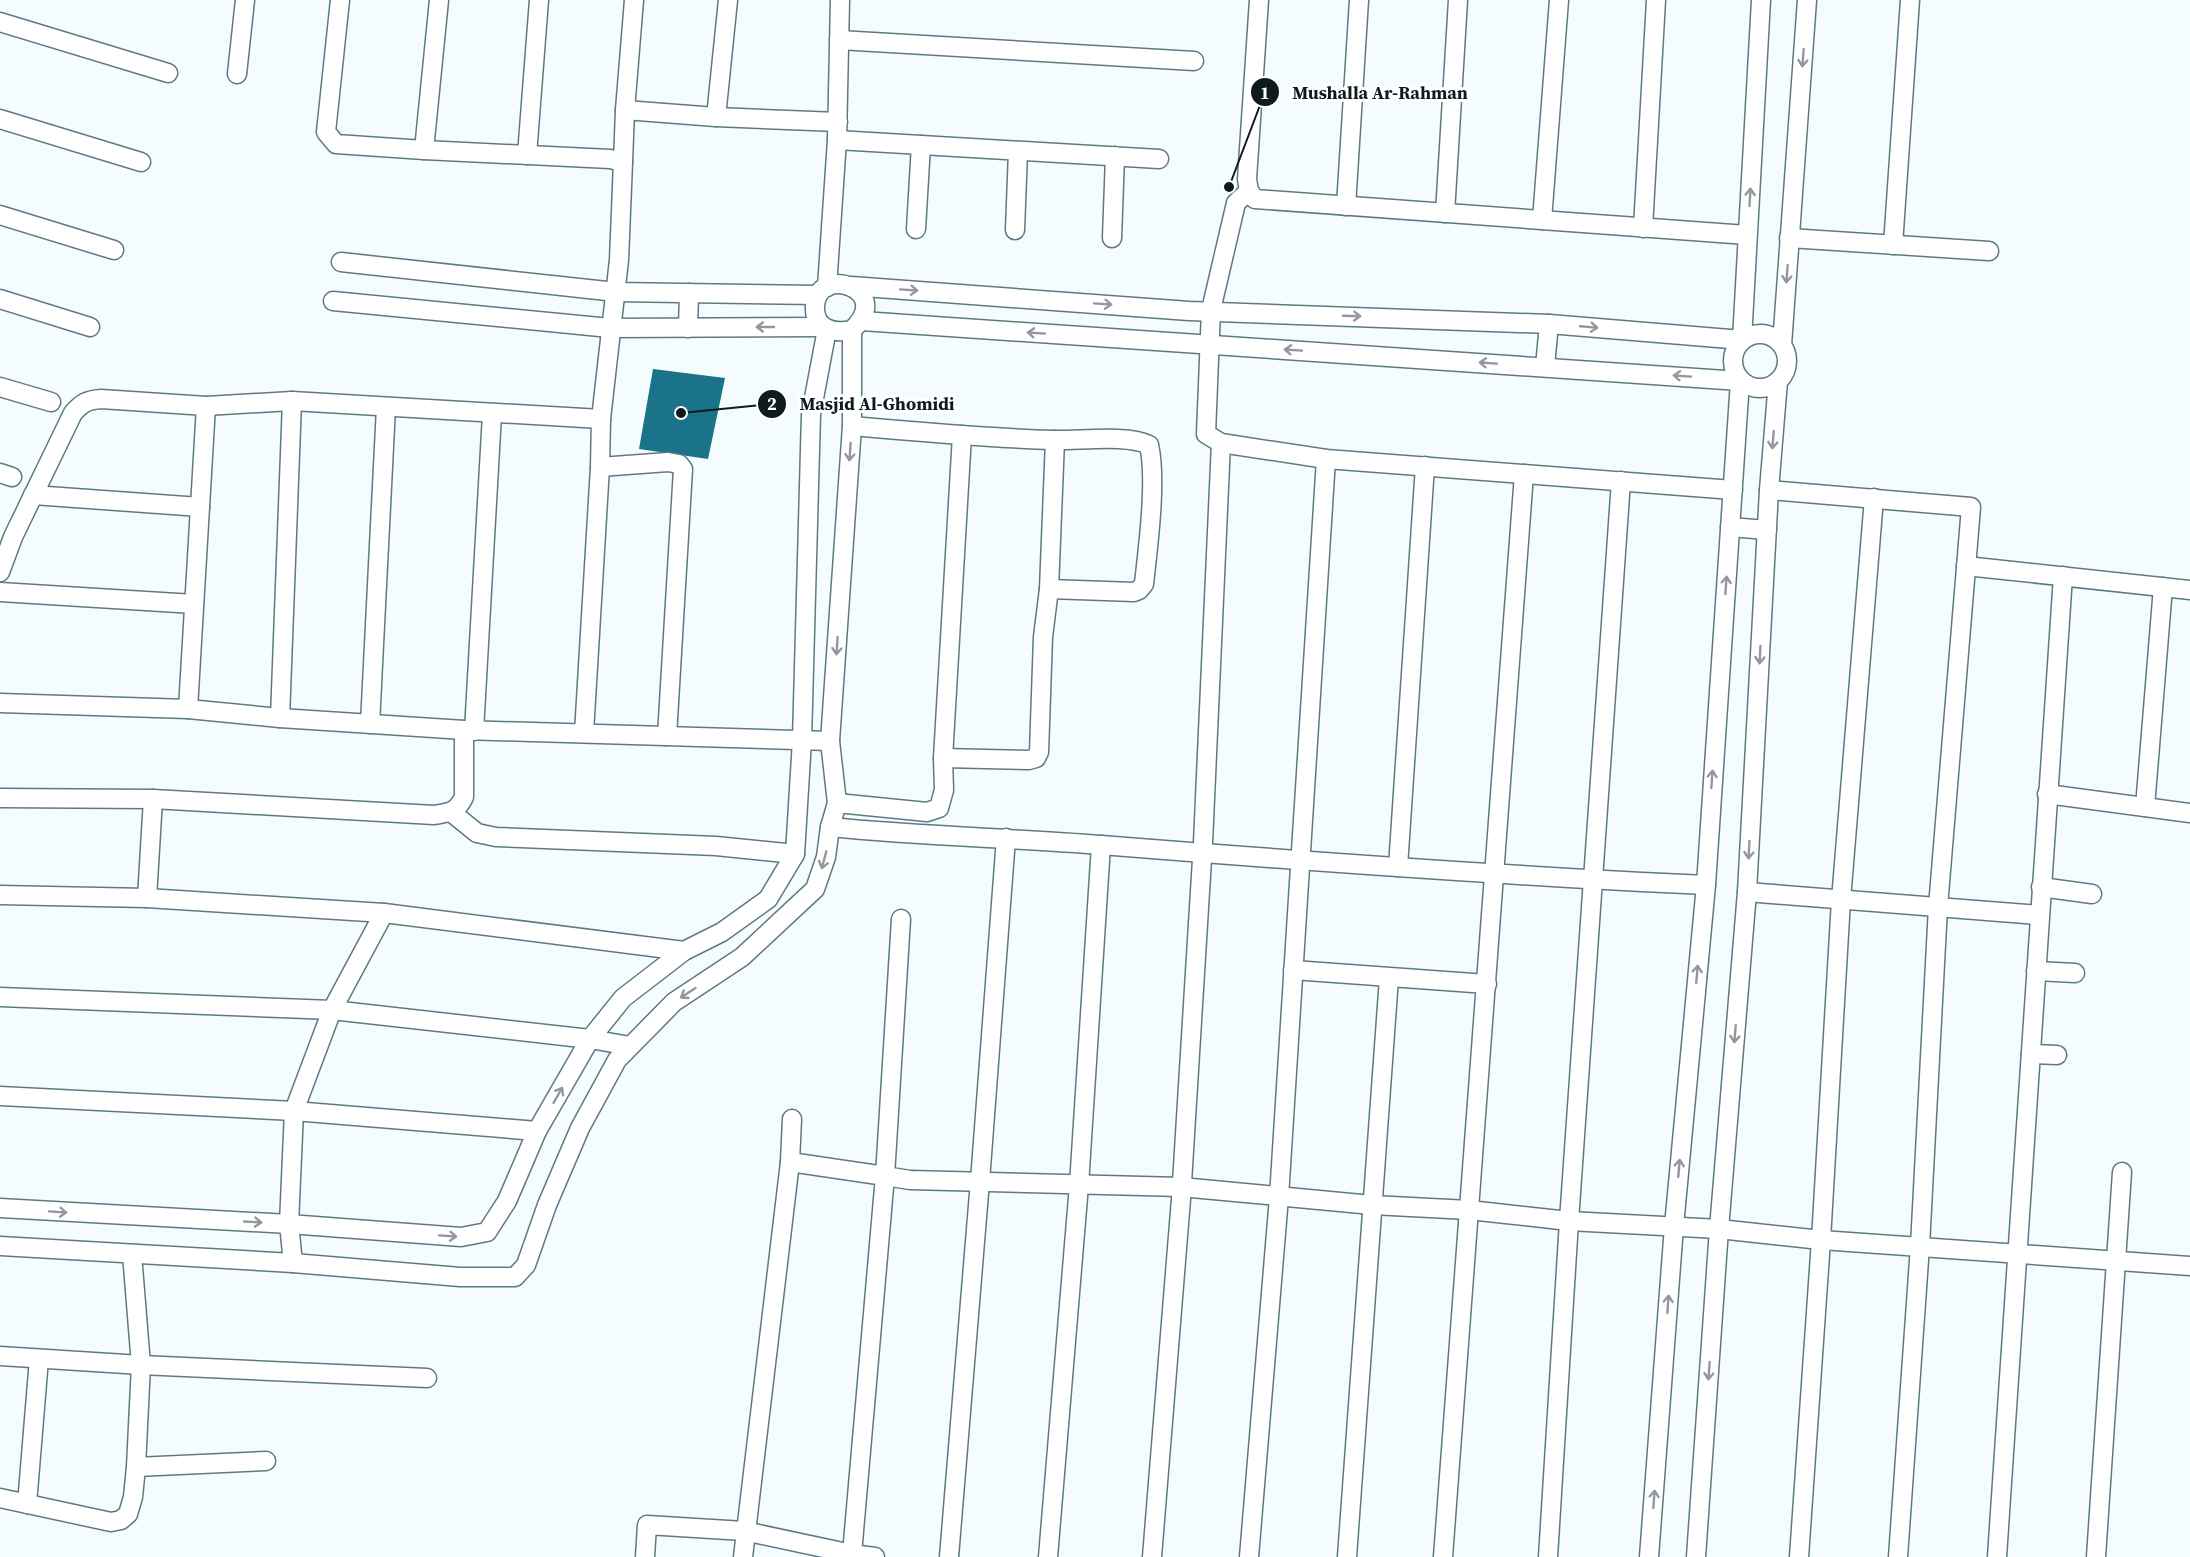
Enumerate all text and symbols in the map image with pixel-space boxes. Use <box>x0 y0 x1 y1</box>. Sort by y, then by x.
one-way arrow <box>1797 48 1808 68</box>
callout: Mushalla Ar-Rahman <box>1250 74 1480 110</box>
text: 1 <box>1260 80 1270 105</box>
text: Mushalla Ar-Rahman <box>1292 80 1468 105</box>
one-way arrow <box>1744 188 1755 208</box>
one-way arrow <box>1781 263 1792 283</box>
one-way arrow <box>898 285 918 296</box>
one-way arrow <box>1093 299 1113 310</box>
one-way arrow <box>1342 310 1362 321</box>
one-way arrow <box>756 321 776 333</box>
one-way arrow <box>1578 322 1598 333</box>
one-way arrow <box>1026 328 1046 339</box>
one-way arrow <box>1283 345 1303 356</box>
one-way arrow <box>1478 357 1498 368</box>
one-way arrow <box>1673 371 1693 382</box>
callout: Masjid Al-Ghomidi <box>757 386 966 422</box>
text: 2 <box>767 391 777 416</box>
text: Masjid Al-Ghomidi <box>799 391 955 416</box>
one-way arrow <box>1767 429 1778 449</box>
one-way arrow <box>844 441 855 461</box>
one-way arrow <box>1721 575 1732 595</box>
one-way arrow <box>831 636 842 656</box>
one-way arrow <box>1755 645 1766 665</box>
one-way arrow <box>1707 770 1718 790</box>
one-way arrow <box>1744 839 1755 859</box>
one-way arrow <box>818 850 829 869</box>
one-way arrow <box>1692 964 1703 984</box>
one-way arrow <box>680 987 697 999</box>
one-way arrow <box>1729 1024 1740 1044</box>
one-way arrow <box>553 1086 564 1104</box>
one-way arrow <box>1674 1158 1685 1178</box>
one-way arrow <box>48 1206 68 1217</box>
one-way arrow <box>243 1217 263 1228</box>
one-way arrow <box>437 1231 457 1242</box>
one-way arrow <box>1663 1295 1674 1315</box>
one-way arrow <box>1703 1361 1714 1380</box>
one-way arrow <box>1648 1489 1659 1509</box>

